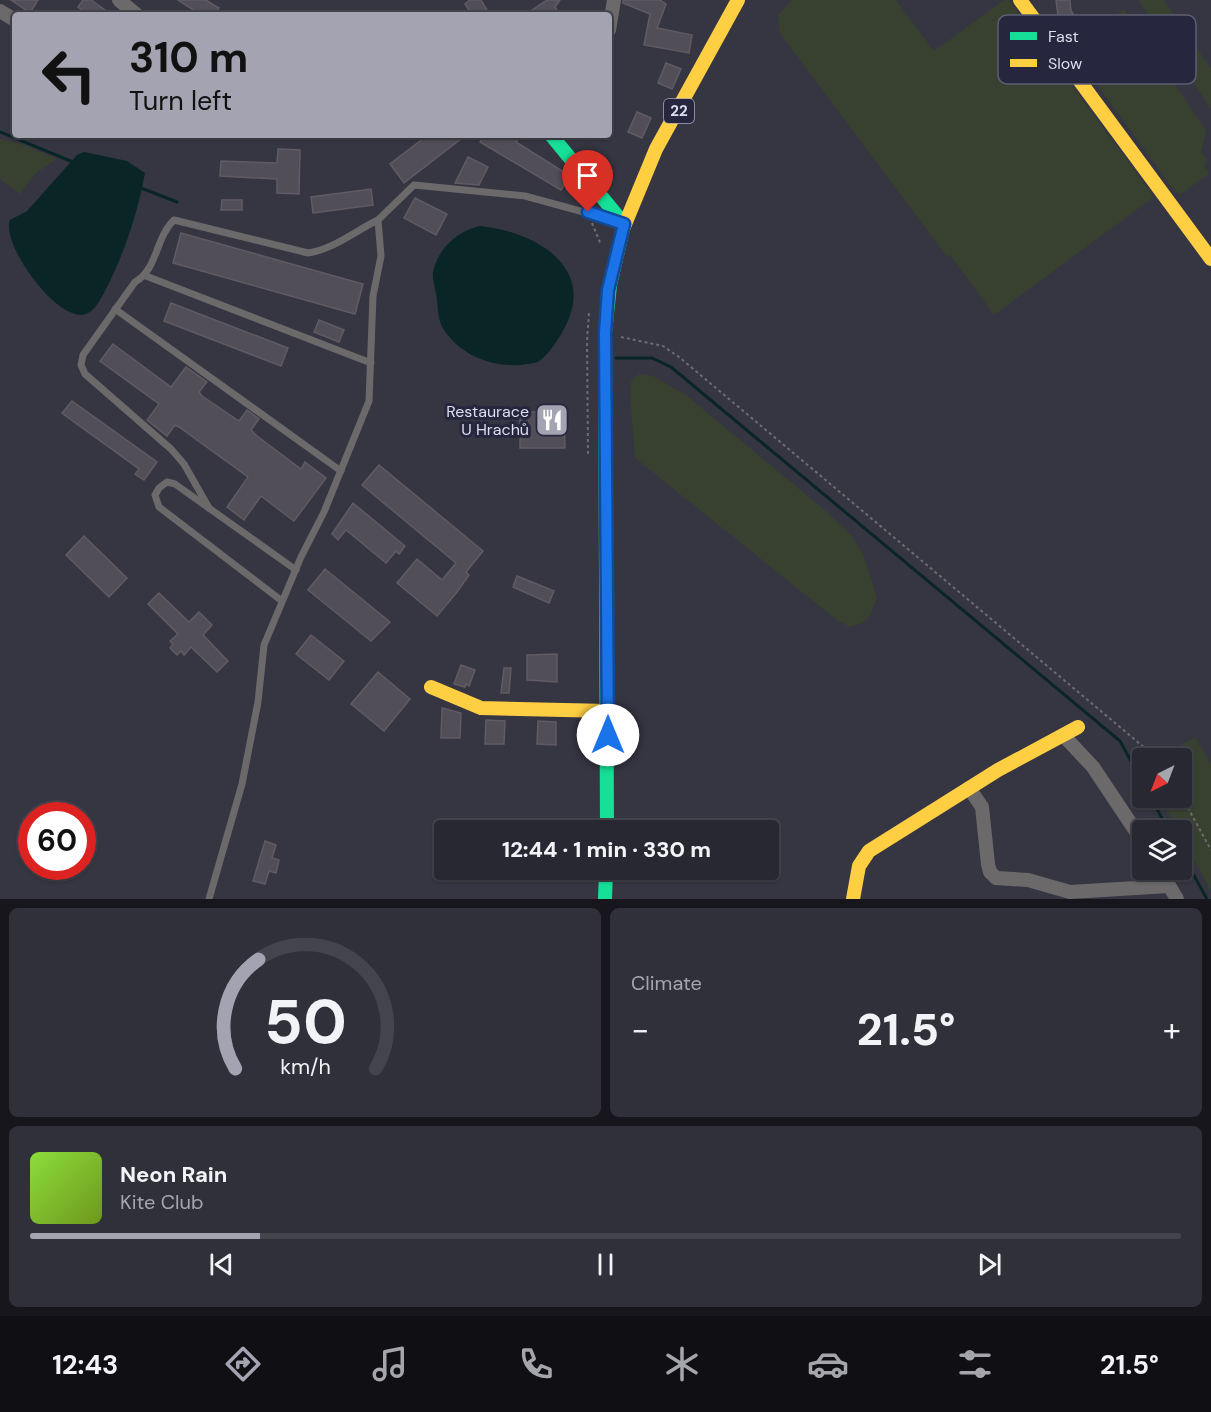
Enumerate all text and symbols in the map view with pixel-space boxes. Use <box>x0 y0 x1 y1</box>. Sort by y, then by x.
legend <box>998 15 1196 84</box>
text: Fast <box>1048 26 1079 47</box>
text: 310 m <box>129 30 248 85</box>
icon: left <box>30 36 108 114</box>
text: Slow <box>1048 53 1082 74</box>
text: Turn left <box>129 83 232 118</box>
road number: 22 <box>664 99 694 123</box>
pin <box>562 150 613 212</box>
icon: arrive <box>571 159 604 192</box>
place label: Restaurace U Hrachů <box>446 401 529 440</box>
restaurant icon: Restaurace U Hrachů <box>534 402 570 438</box>
position arrow <box>576 703 640 767</box>
north arrow <box>1132 748 1192 808</box>
map controls <box>1132 748 1192 880</box>
speed limit sign: 60 <box>18 802 96 880</box>
button: layers <box>1132 820 1192 880</box>
text: 12:44 · 1 min · 330 m <box>502 835 711 864</box>
text: Climate <box>631 970 702 996</box>
text: 50 <box>264 981 346 1062</box>
text: 21.5° <box>857 1000 955 1059</box>
text: − <box>631 1008 649 1051</box>
text: + <box>1163 1008 1181 1051</box>
text: km/h <box>280 1054 330 1082</box>
text: Neon Rain <box>120 1160 227 1189</box>
text: Kite Club <box>120 1189 204 1215</box>
icon: previous <box>205 1248 238 1281</box>
icon: pause <box>589 1248 622 1281</box>
icon: next <box>973 1248 1006 1281</box>
icon: directions <box>222 1343 264 1385</box>
icon: music <box>369 1343 411 1385</box>
icon: phone <box>515 1343 557 1385</box>
icon: climate <box>661 1343 703 1385</box>
icon: car <box>807 1343 849 1385</box>
icon: filters <box>954 1343 996 1385</box>
text: 12:43 <box>52 1347 118 1382</box>
text: 21.5° <box>1100 1347 1159 1382</box>

